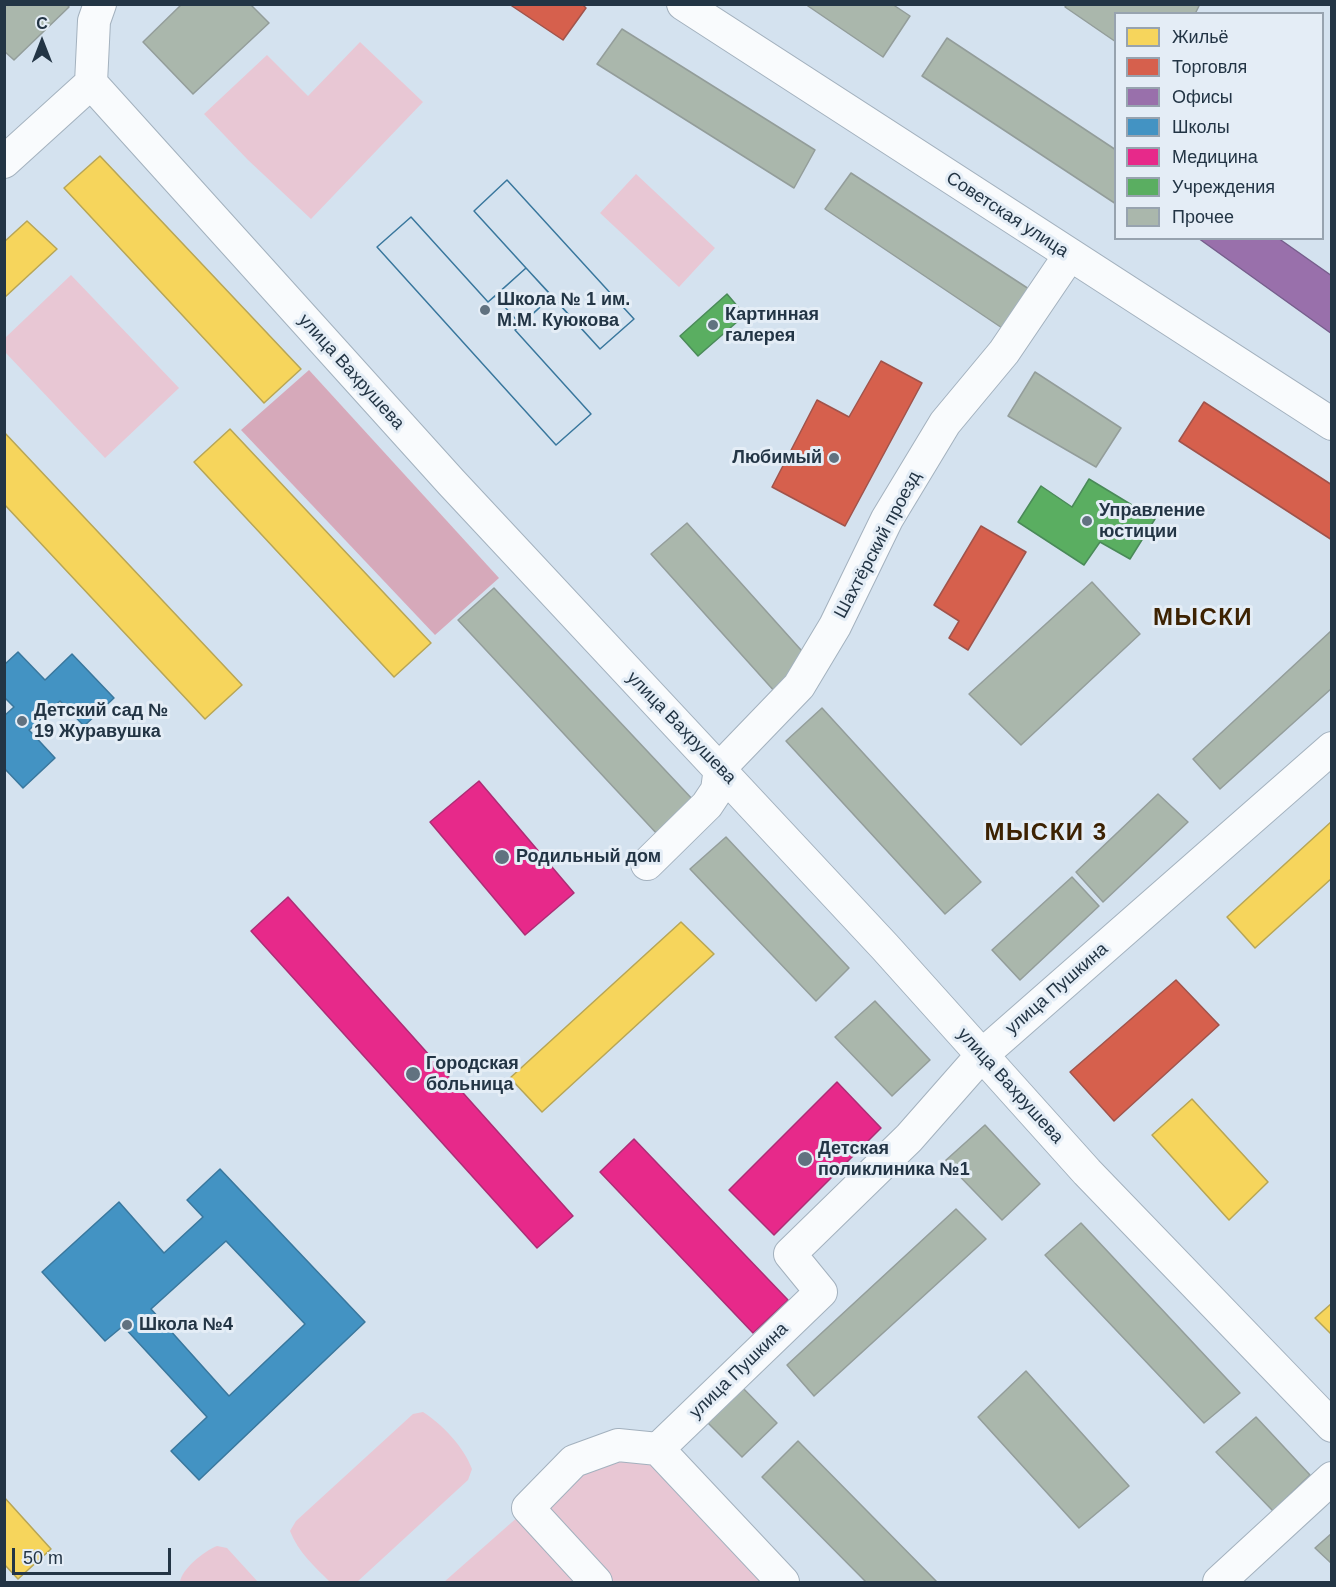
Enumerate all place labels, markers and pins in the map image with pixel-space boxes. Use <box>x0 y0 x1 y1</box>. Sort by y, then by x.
place label: Школа № 1 им. М.М. Куюкова <box>497 289 630 332</box>
marker: Школа № 1 им. М.М. Куюкова <box>478 303 492 317</box>
place label: Картинная галерея <box>725 304 819 346</box>
marker: Картинная галерея <box>706 318 720 332</box>
place label: Любимый <box>732 447 822 469</box>
marker: Любимый <box>827 451 841 465</box>
place label: Управление юстиции <box>1099 500 1205 542</box>
marker: Управление юстиции <box>1080 514 1094 528</box>
place label: Детский сад № 19 Журавушка <box>34 700 168 742</box>
marker: Детский сад № 19 Журавушка <box>15 714 29 728</box>
place label: Родильный дом <box>516 846 661 868</box>
marker: Родильный дом <box>493 848 511 866</box>
place label: Городская больница <box>426 1053 519 1096</box>
marker: Городская больница <box>404 1065 422 1083</box>
place label: Детская поликлиника №1 <box>818 1138 970 1180</box>
marker: Детская поликлиника №1 <box>796 1150 814 1168</box>
place label: Школа №4 <box>139 1314 233 1336</box>
marker: Школа №4 <box>120 1318 134 1332</box>

